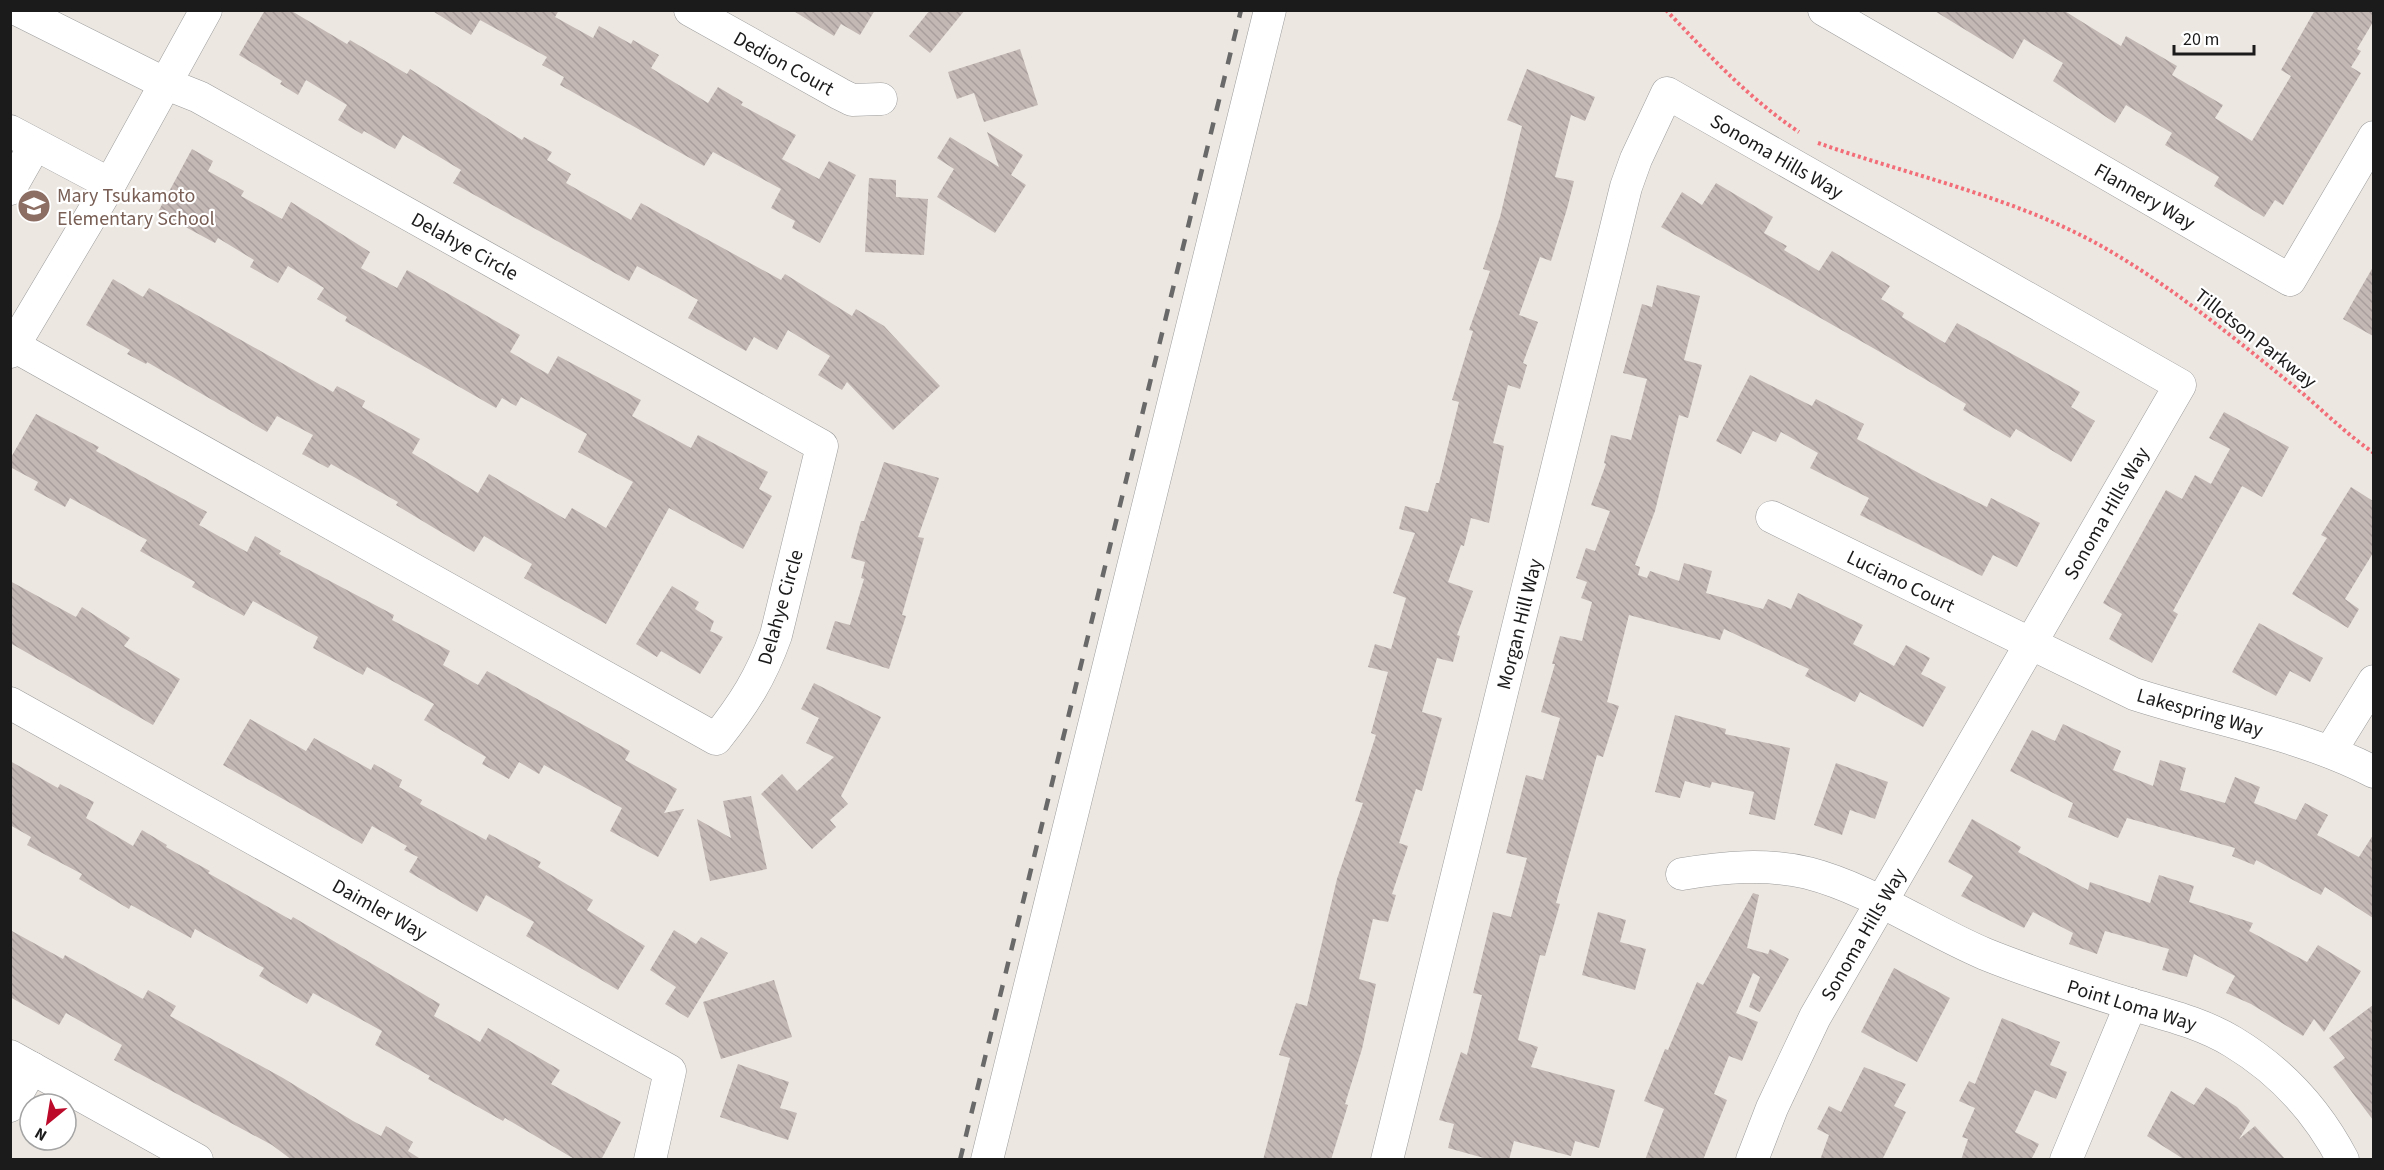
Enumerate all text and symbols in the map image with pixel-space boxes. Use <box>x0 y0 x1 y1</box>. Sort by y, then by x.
scale bar <box>2174 18 2254 56</box>
street label: Dedion Court <box>728 25 839 103</box>
text: 20 m <box>2183 27 2219 52</box>
street label: Sonoma Hills Way <box>1705 107 1849 207</box>
street label: Flannery Way <box>2089 157 2201 237</box>
place label: Mary Tsukamoto Elementary School <box>57 182 215 233</box>
school or university icon: Mary Tsukamoto Elementary School <box>16 188 52 224</box>
street label: Delahye Circle <box>406 206 523 288</box>
street label: Tillotson Parkway <box>2188 282 2323 396</box>
street label: Sonoma Hills Way <box>2057 441 2157 585</box>
street label: Luciano Court <box>1842 544 1960 620</box>
street label: Delahye Circle <box>751 546 811 668</box>
street label: Morgan Hill Way <box>1490 555 1550 693</box>
street label: Lakespring Way <box>2133 682 2267 745</box>
street label: Sonoma Hills Way <box>1814 862 1914 1006</box>
street label: Daimler Way <box>327 872 433 948</box>
street label: Point Loma Way <box>2063 973 2201 1039</box>
north arrow <box>18 1092 78 1152</box>
text: N <box>31 1122 51 1146</box>

